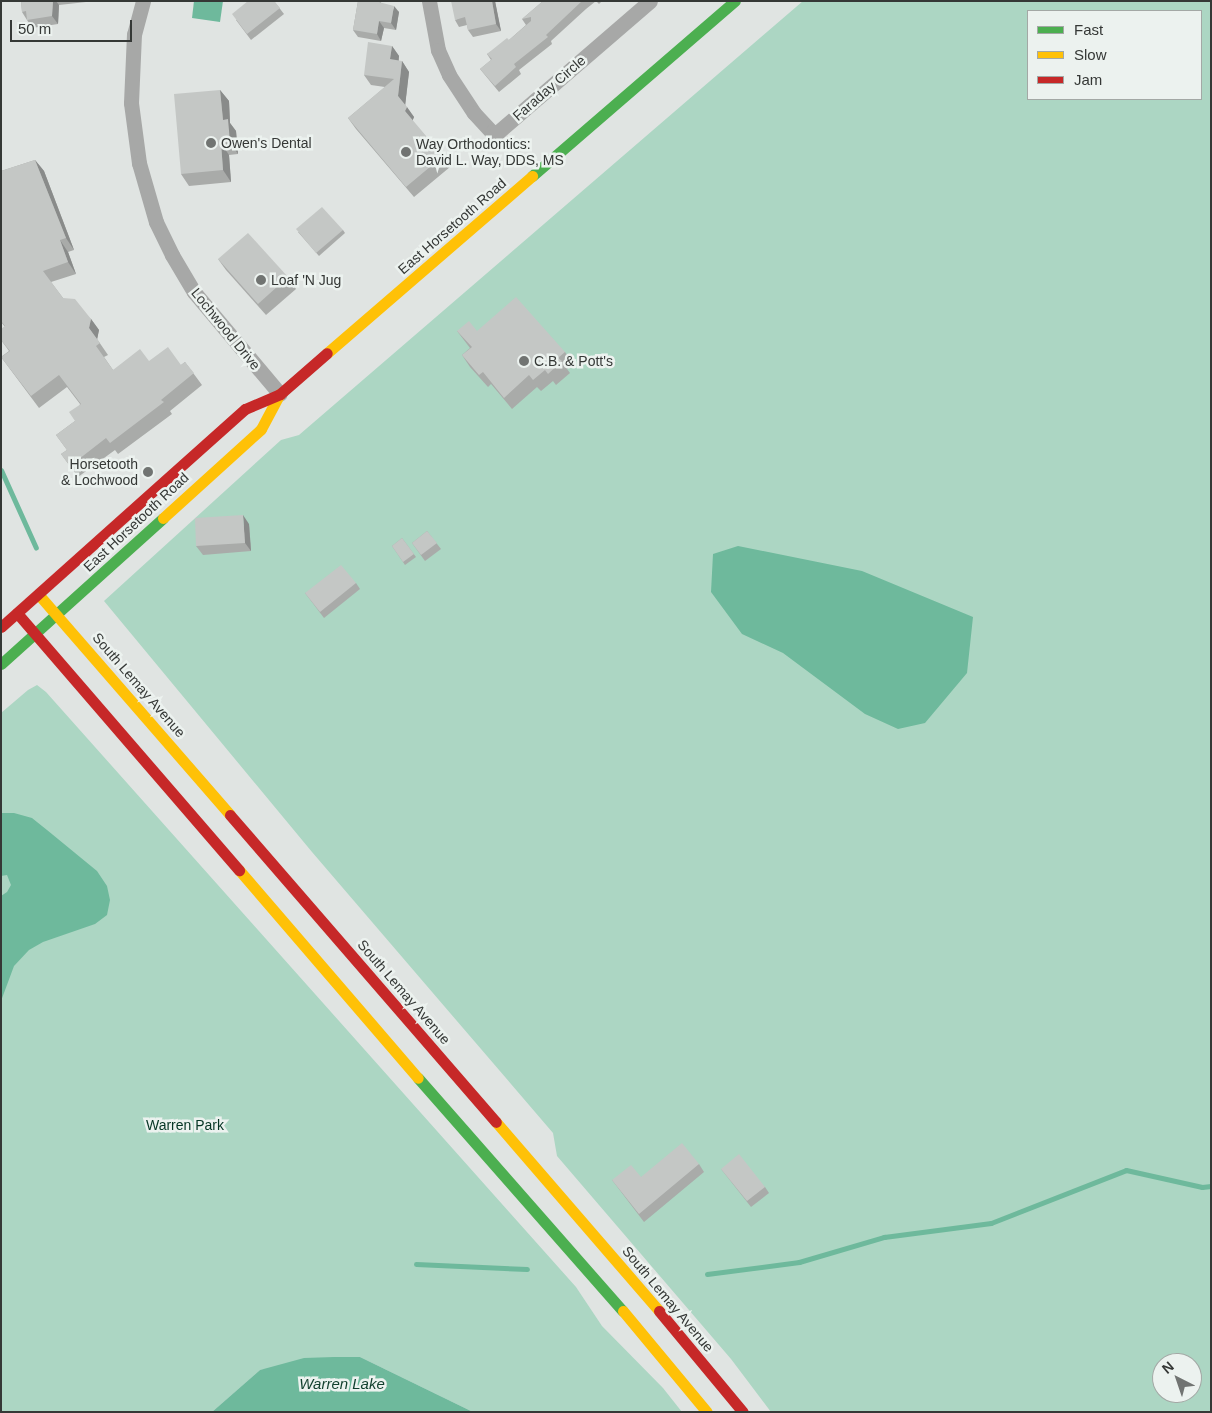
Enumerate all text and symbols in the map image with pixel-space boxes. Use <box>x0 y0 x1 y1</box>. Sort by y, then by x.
scale bar <box>12 10 135 42</box>
legend <box>1027 10 1202 100</box>
text: 50 m <box>18 20 51 37</box>
text: Fast <box>1074 21 1103 38</box>
text: Slow <box>1074 46 1107 63</box>
street label: Faraday Circle <box>509 52 589 124</box>
text: Jam <box>1074 71 1102 88</box>
place label: Owen's Dental <box>221 135 312 151</box>
place label: Way Orthodontics: David L. Way, DDS, MS <box>416 136 564 168</box>
marker: Owen's Dental <box>205 137 217 149</box>
marker: Way Orthodontics: David L. Way, DDS, MS <box>400 146 412 158</box>
street label: East Horsetooth Road <box>395 174 509 278</box>
place label: Loaf 'N Jug <box>271 272 341 288</box>
marker: Loaf 'N Jug <box>255 274 267 286</box>
street label: Lochwood Drive <box>188 285 264 373</box>
place label: C.B. & Pott's <box>534 353 613 369</box>
marker: C.B. & Pott's <box>518 355 530 367</box>
place label: Horsetooth & Lochwood <box>61 456 138 488</box>
marker: Horsetooth & Lochwood <box>142 466 154 478</box>
street label: East Horsetooth Road <box>80 469 192 575</box>
street label: South Lemay Avenue <box>89 629 189 741</box>
street label: South Lemay Avenue <box>354 936 454 1048</box>
park label: Warren Park <box>146 1117 224 1133</box>
street label: South Lemay Avenue <box>619 1242 717 1356</box>
north arrow <box>1152 1353 1202 1403</box>
text: N <box>1159 1358 1177 1377</box>
water label: Warren Lake <box>299 1375 385 1393</box>

